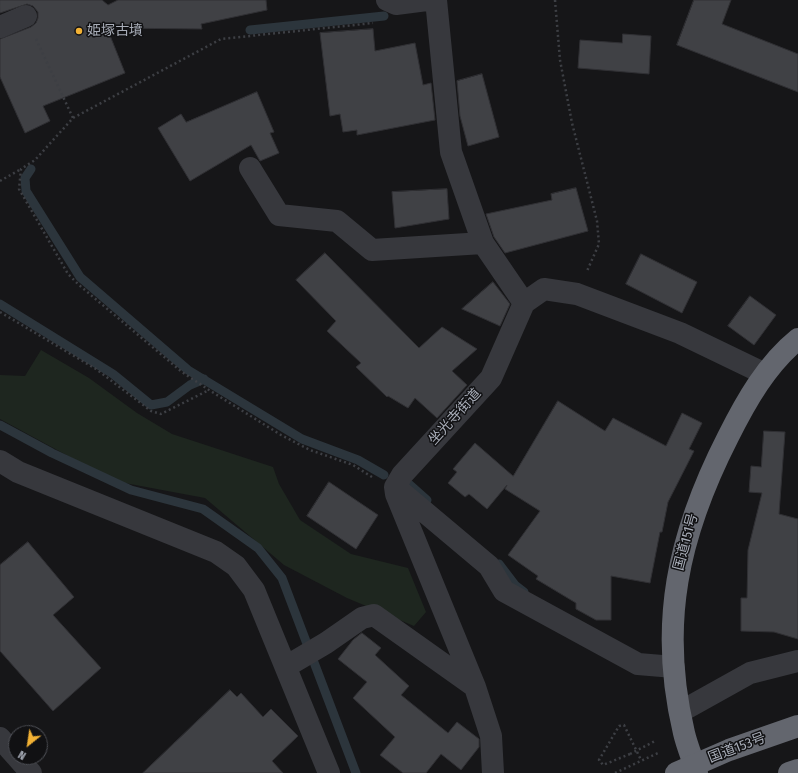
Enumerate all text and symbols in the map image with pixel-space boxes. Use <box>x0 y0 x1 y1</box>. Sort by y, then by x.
place label: 姫塚古墳 <box>87 23 143 39</box>
marker: 姫塚古墳 <box>74 26 84 36</box>
street label: 坐光寺街道 <box>425 385 485 449</box>
street label: 国道151号 <box>670 511 702 573</box>
north arrow <box>8 725 48 765</box>
street label: 国道153号 <box>706 729 768 767</box>
text: N <box>16 748 28 762</box>

